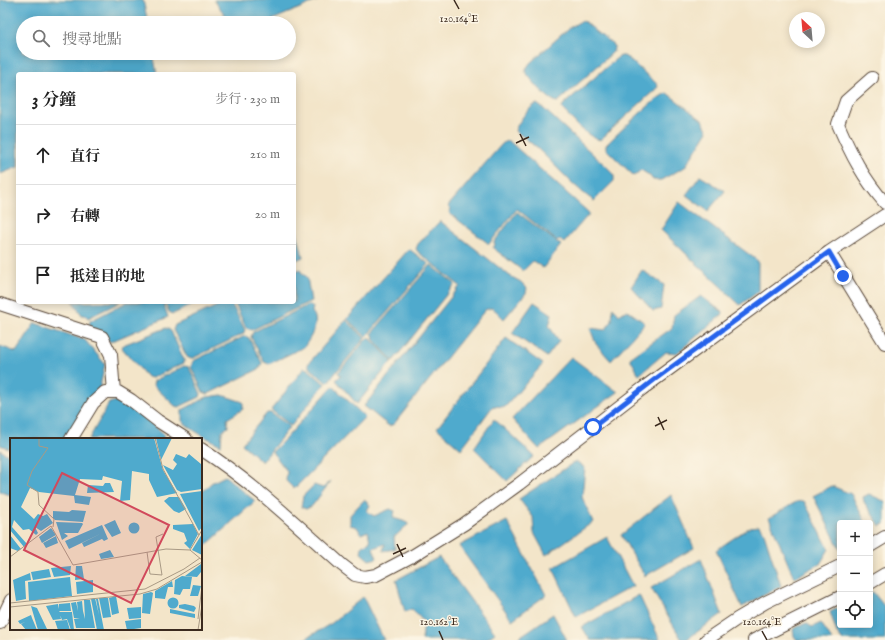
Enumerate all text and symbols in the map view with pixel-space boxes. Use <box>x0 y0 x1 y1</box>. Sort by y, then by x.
north arrow <box>789 12 825 48</box>
text: 120.164°E <box>440 13 478 26</box>
search box <box>16 16 296 60</box>
icon: search <box>30 27 52 49</box>
text: 搜尋地點 <box>62 30 122 49</box>
text: 3 分鐘 <box>32 90 76 111</box>
text: 步行 · 230 m <box>215 91 280 108</box>
icon: ahead <box>32 144 54 166</box>
text: 210 m <box>250 146 280 163</box>
text: 直行 <box>70 147 100 166</box>
icon: right <box>32 204 54 226</box>
text: 20 m <box>255 206 280 223</box>
text: 右轉 <box>70 207 100 226</box>
icon: arrive <box>32 264 54 286</box>
text: 抵達目的地 <box>70 267 145 286</box>
route end <box>834 267 852 285</box>
route start <box>584 418 602 436</box>
inset map <box>10 438 202 630</box>
map controls <box>837 520 873 628</box>
button: + <box>837 520 873 556</box>
button: − <box>837 556 873 592</box>
button: locate <box>837 592 873 628</box>
text: 120.162°E <box>420 616 458 629</box>
text: 120.164°E <box>743 616 781 629</box>

